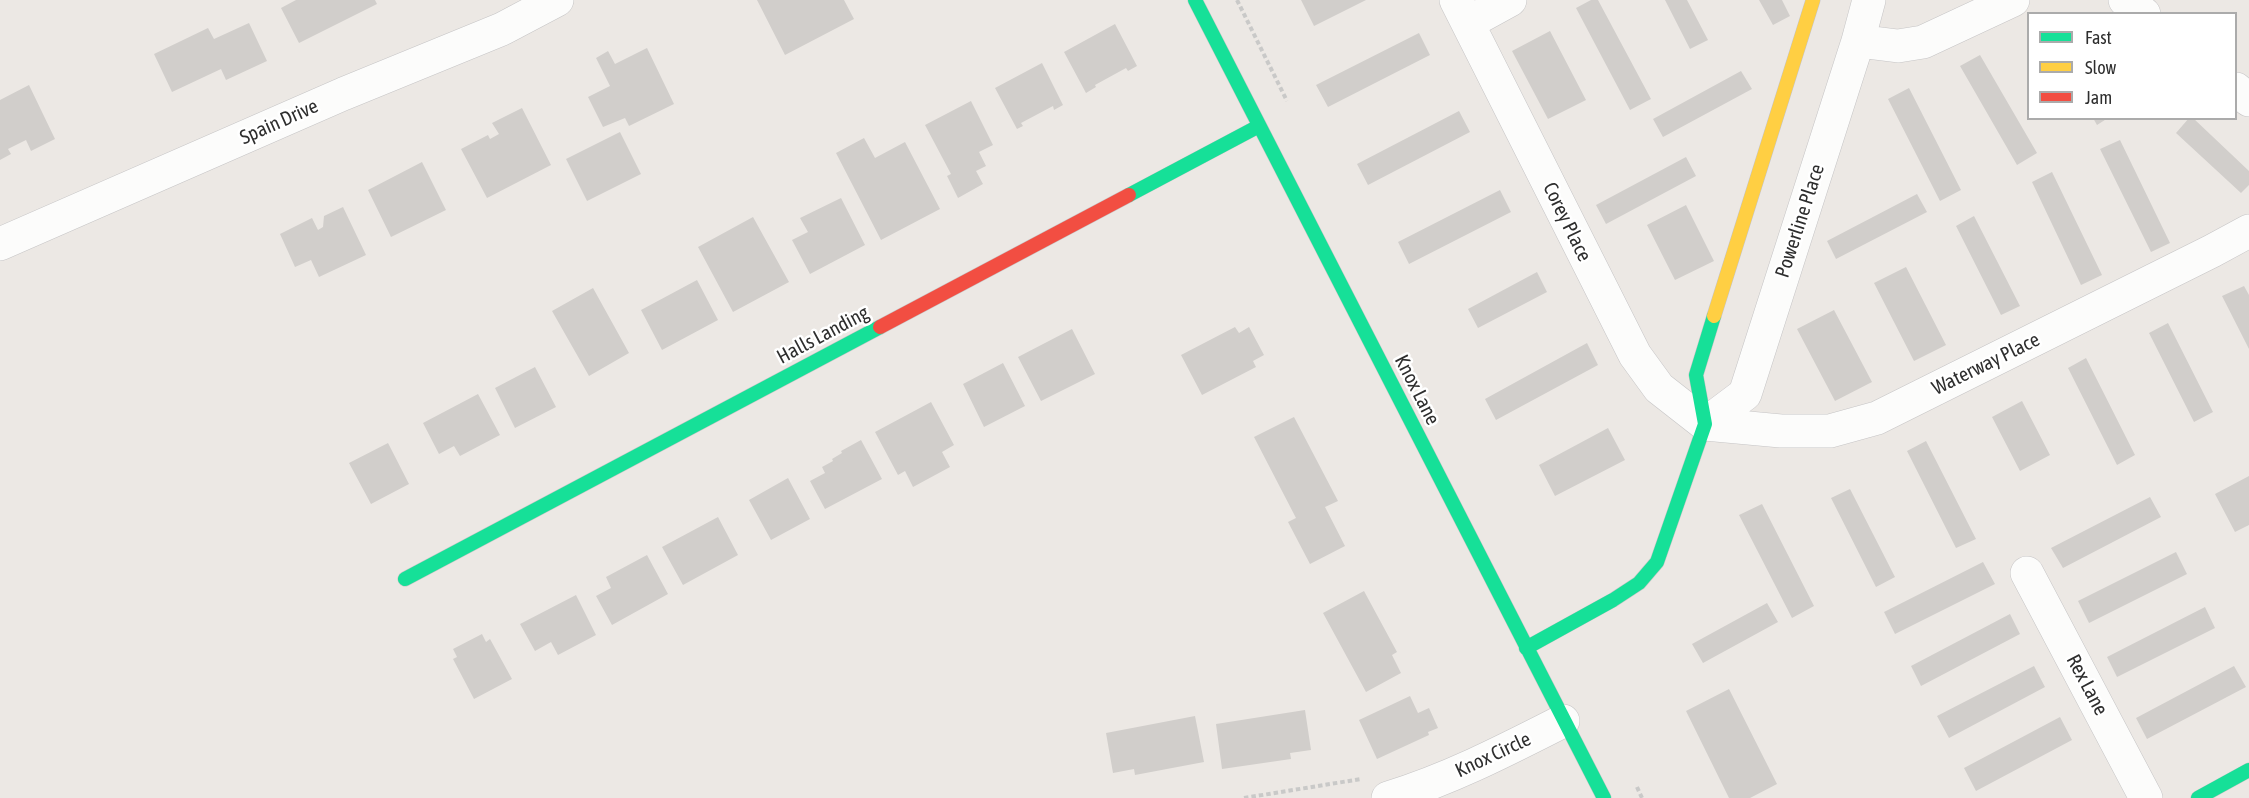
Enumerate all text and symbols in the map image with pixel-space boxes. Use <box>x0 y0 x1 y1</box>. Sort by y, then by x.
legend <box>2027 12 2237 120</box>
text: Fast <box>2085 27 2112 48</box>
text: Slow <box>2085 57 2116 78</box>
text: Jam <box>2085 87 2112 108</box>
street label: Spain Drive <box>236 94 322 150</box>
street label: Powerline Place <box>1770 161 1830 281</box>
street label: Corey Place <box>1538 179 1596 265</box>
street label: Halls Landing <box>773 301 873 369</box>
street label: Waterway Place <box>1928 328 2044 400</box>
street label: Knox Lane <box>1389 351 1445 429</box>
street label: Rex Lane <box>2061 650 2113 720</box>
street label: Knox Circle <box>1451 727 1535 783</box>

